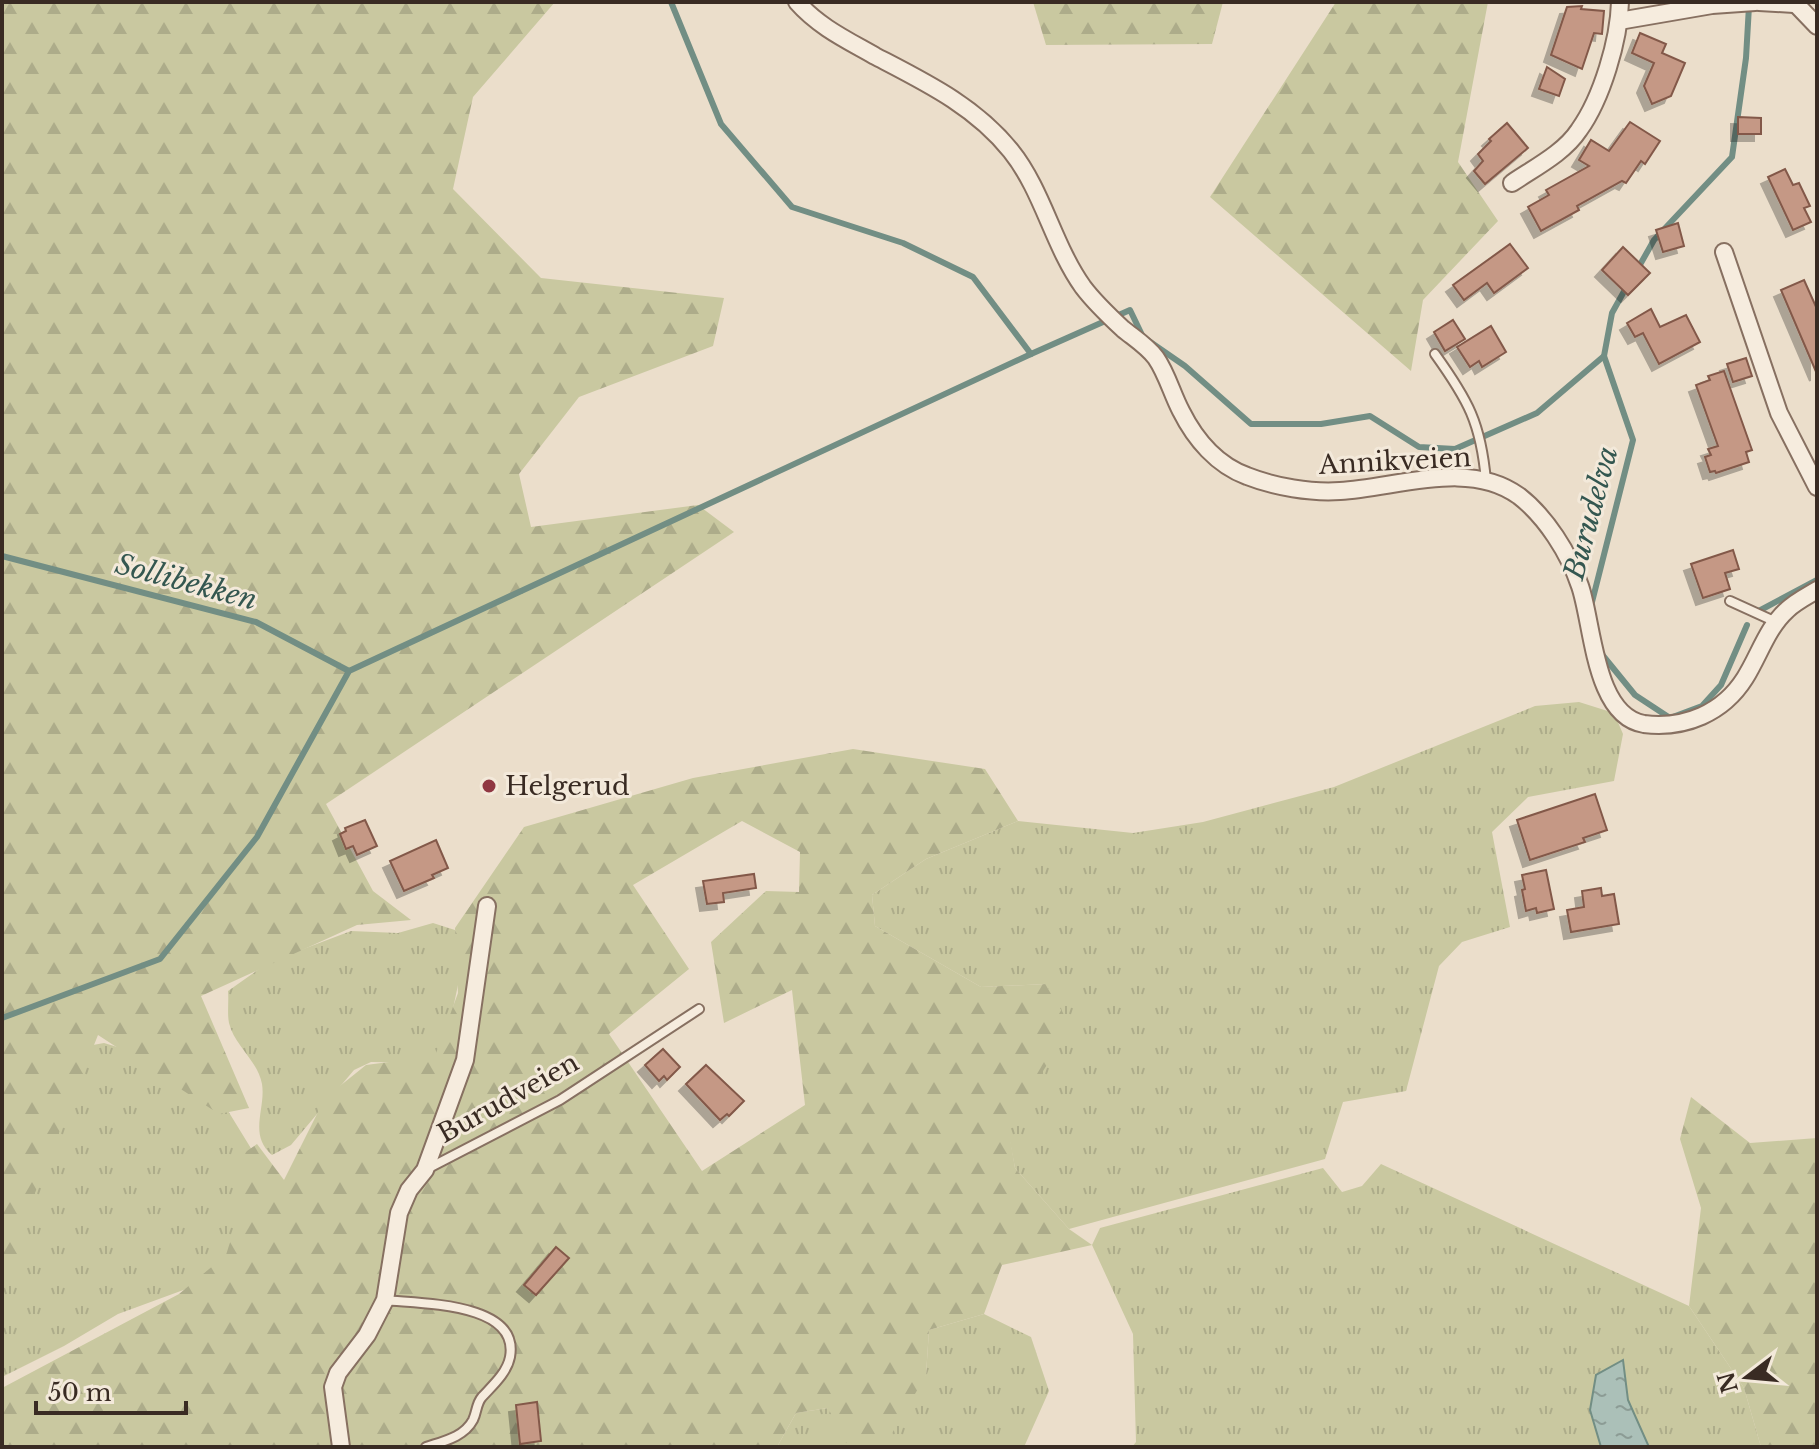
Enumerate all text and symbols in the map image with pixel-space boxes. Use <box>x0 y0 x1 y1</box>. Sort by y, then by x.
street label: Annikveien <box>1317 441 1472 481</box>
water label: Burudelva <box>1556 443 1626 584</box>
water label: Sollibekken <box>111 546 261 618</box>
place label: Helgerud <box>505 770 629 802</box>
marker: Helgerud <box>480 777 498 795</box>
street label: Burudveien <box>432 1046 584 1150</box>
north arrow <box>1707 1337 1787 1417</box>
scale bar <box>36 1365 186 1415</box>
text: N <box>1712 1368 1744 1396</box>
text: 50 m <box>48 1378 112 1407</box>

